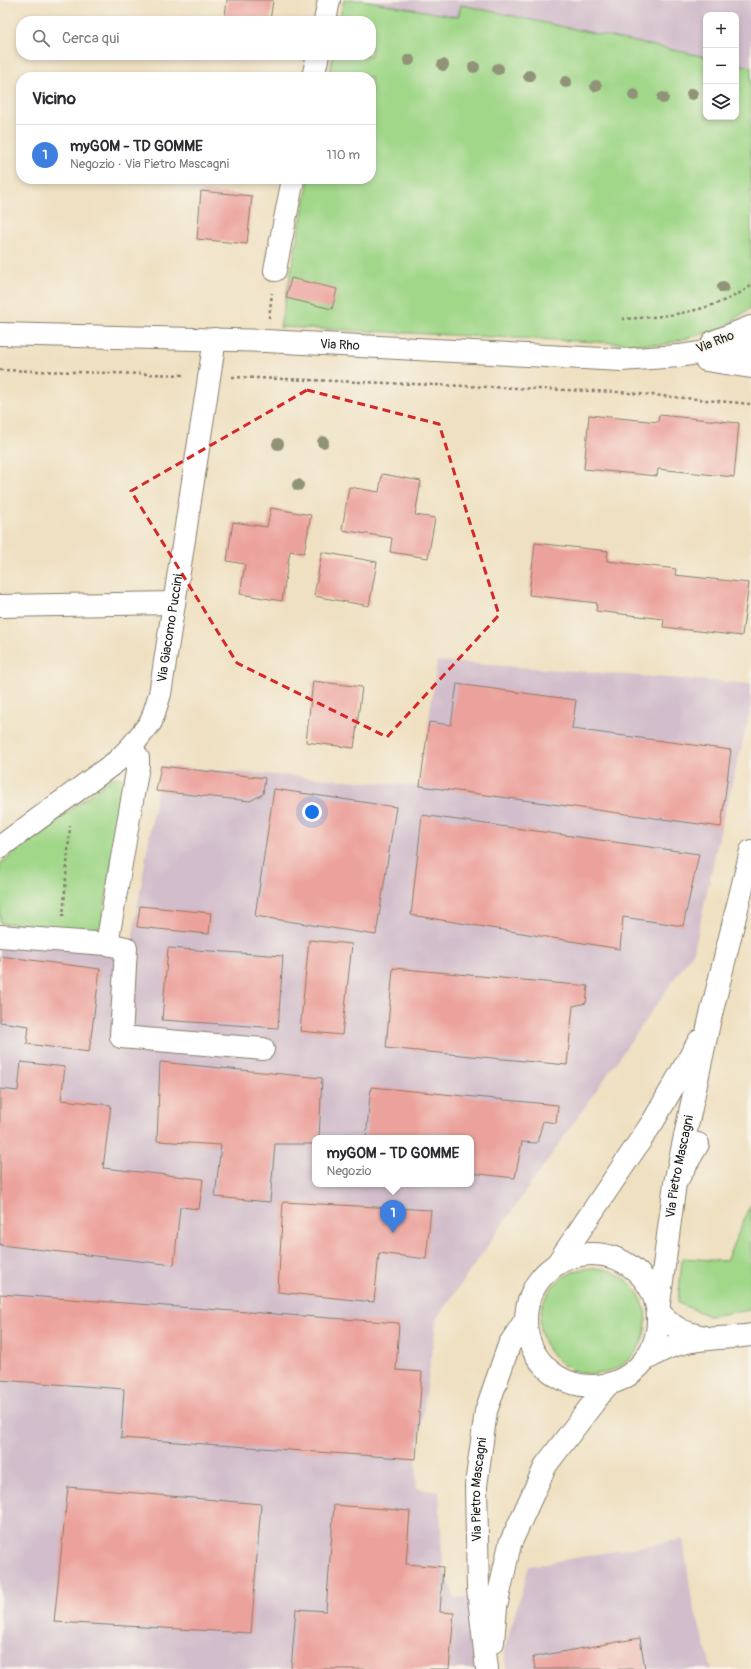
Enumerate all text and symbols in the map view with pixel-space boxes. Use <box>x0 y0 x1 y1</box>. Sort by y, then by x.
map controls <box>703 12 739 120</box>
button: + <box>703 12 739 48</box>
search box <box>16 16 376 60</box>
icon: search <box>30 27 52 49</box>
text: Cerca qui <box>62 29 119 48</box>
button: − <box>703 48 739 84</box>
button: layers <box>703 84 739 120</box>
text: Vicino <box>32 88 76 109</box>
text: myGOM - TD GOMME <box>70 137 203 156</box>
text: 1 <box>42 147 48 163</box>
text: 110 m <box>327 147 360 163</box>
text: Negozio · Via Pietro Mascagni <box>70 156 229 172</box>
street label: Via Rho <box>694 327 736 357</box>
street label: Via Rho <box>320 336 360 354</box>
street label: Via Giacomo Puccini <box>154 573 186 683</box>
your location <box>302 802 322 822</box>
street label: Via Pietro Mascagni <box>662 1114 697 1219</box>
popup <box>312 1135 474 1187</box>
text: myGOM - TD GOMME <box>327 1144 459 1163</box>
text: Negozio <box>327 1163 371 1179</box>
pin: 1 <box>380 1200 406 1233</box>
street label: Via Pietro Mascagni <box>468 1437 490 1542</box>

